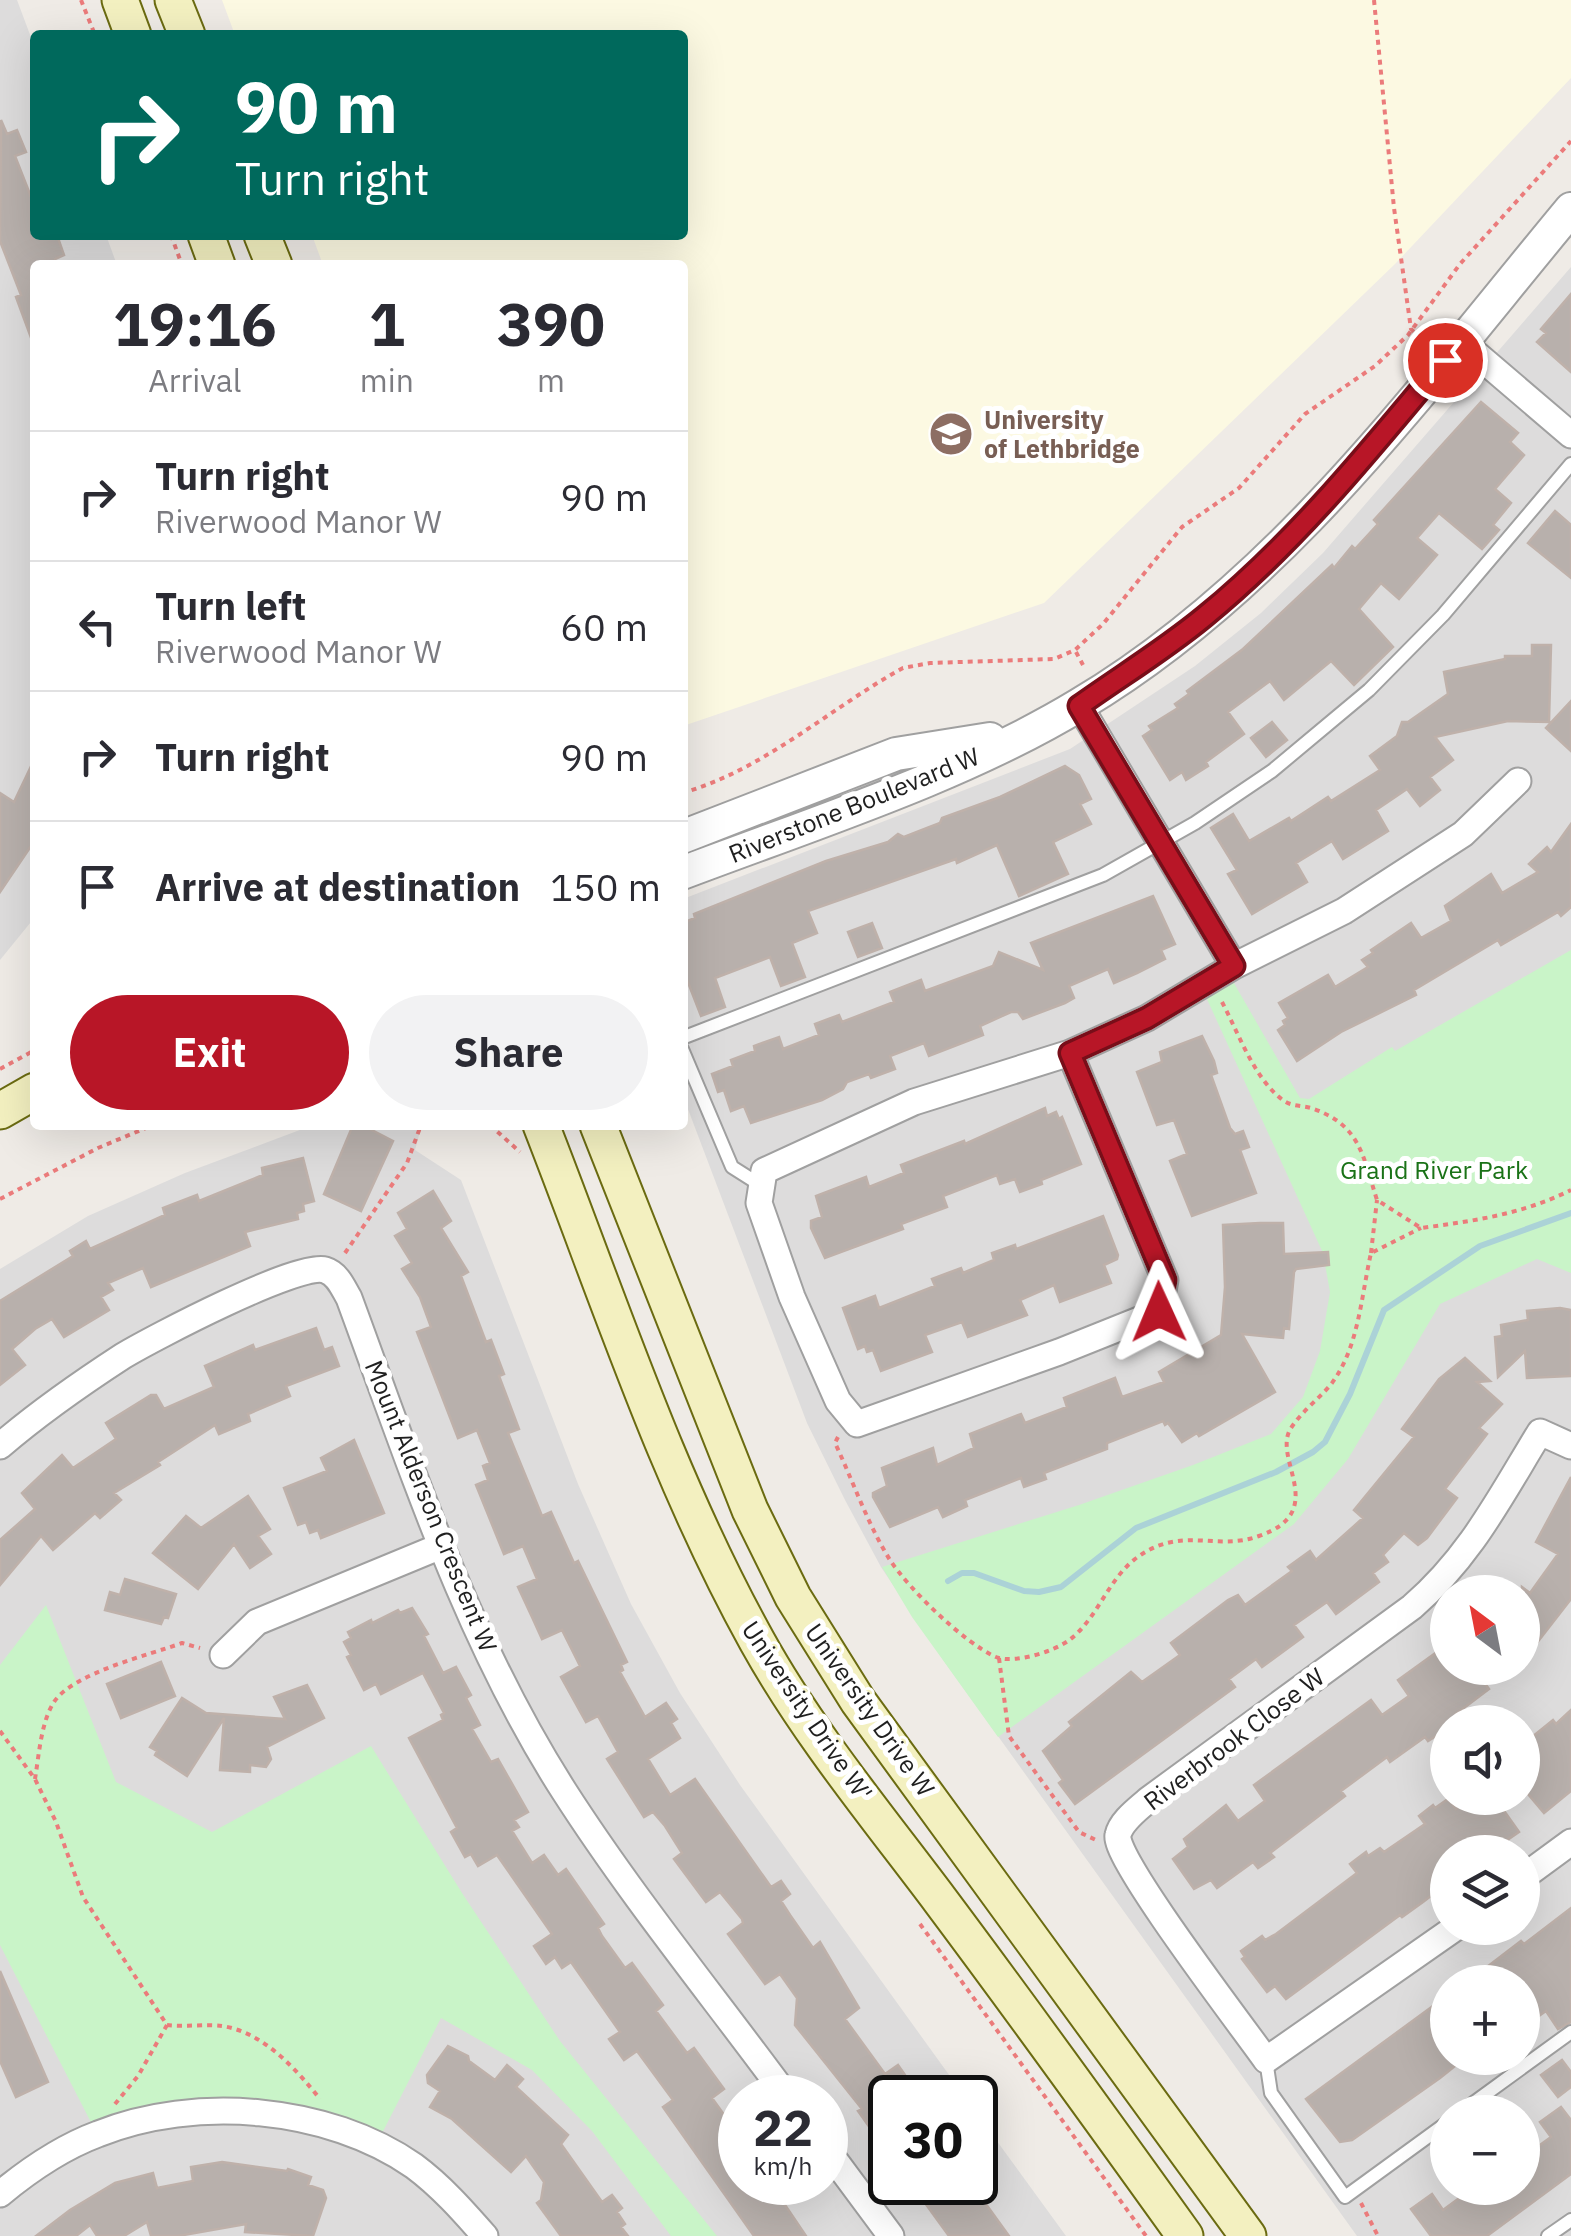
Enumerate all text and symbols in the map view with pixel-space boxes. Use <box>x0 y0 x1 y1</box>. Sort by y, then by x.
text: 90 m <box>235 61 398 152</box>
icon: right <box>70 70 200 200</box>
text: Turn right <box>235 149 430 207</box>
text: 19:16 <box>113 284 277 363</box>
text: 1 <box>369 284 405 363</box>
text: 390 <box>497 284 605 363</box>
pin <box>1403 318 1488 403</box>
icon: arrive <box>1418 333 1473 388</box>
text: Arrival <box>148 359 242 401</box>
text: min <box>360 359 414 401</box>
text: m <box>537 359 565 401</box>
place label: University of Lethbridge <box>984 403 1140 465</box>
school or university icon: University of Lethbridge <box>928 411 974 457</box>
text: Turn right <box>155 451 330 500</box>
icon: right <box>70 469 125 524</box>
text: 90 m <box>560 472 648 521</box>
text: Riverwood Manor W <box>155 500 442 542</box>
text: Turn left <box>155 581 306 630</box>
icon: left <box>70 599 125 654</box>
text: 60 m <box>560 602 648 651</box>
text: Riverwood Manor W <box>155 630 442 672</box>
icon: right <box>70 729 125 784</box>
text: Turn right <box>155 732 330 781</box>
text: 90 m <box>560 732 648 781</box>
street label: Riverstone Boulevard W <box>724 739 984 870</box>
icon: arrive <box>70 859 125 914</box>
text: Arrive at destination <box>155 862 520 911</box>
text: 150 m <box>550 862 661 911</box>
button: Exit <box>70 995 349 1110</box>
button: Share <box>369 995 648 1110</box>
park label: Grand River Park <box>1340 1153 1528 1186</box>
position arrow <box>1107 1260 1211 1364</box>
street label: Mount Alderson Crescent W <box>358 1355 505 1656</box>
north arrow <box>1430 1575 1540 1685</box>
map controls <box>1430 1575 1540 2205</box>
street label: University Drive W' <box>735 1614 880 1807</box>
street label: University Drive W <box>798 1617 942 1803</box>
street label: Riverbrook Close W <box>1137 1660 1331 1817</box>
button: sound <box>1430 1705 1540 1815</box>
button: layers <box>1430 1835 1540 1945</box>
button: + <box>1430 1965 1540 2075</box>
speed limit sign: 30 <box>868 2075 998 2205</box>
text: 22 <box>753 2095 813 2160</box>
button: − <box>1430 2095 1540 2205</box>
text: km/h <box>754 2149 812 2182</box>

